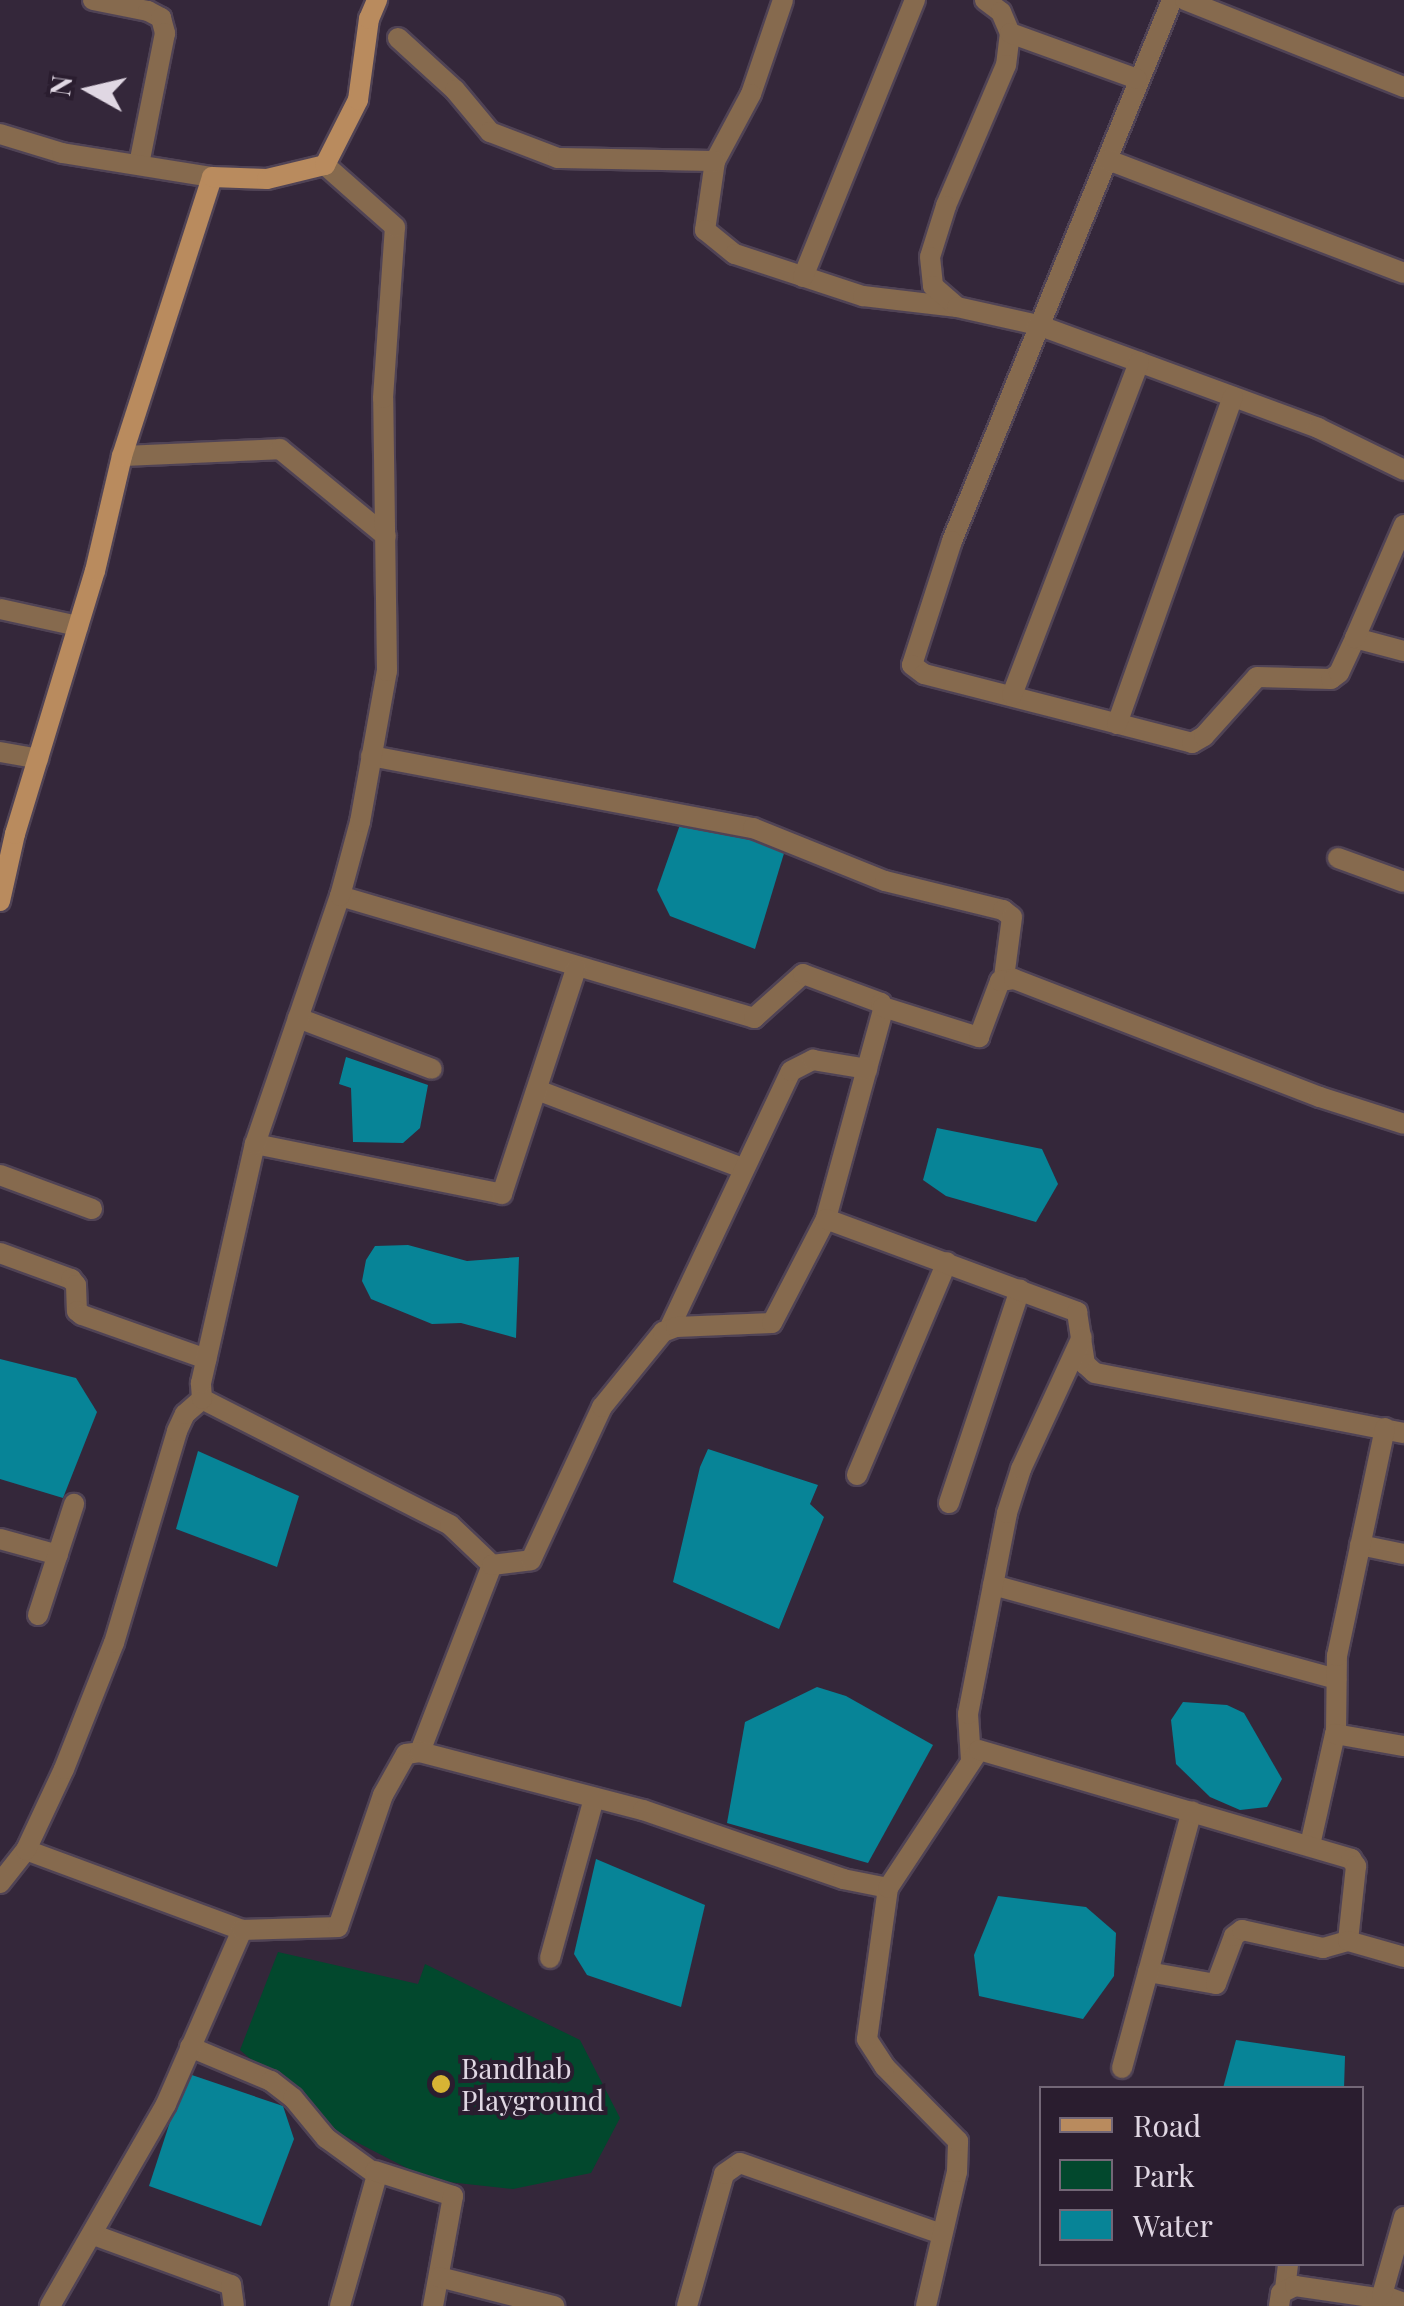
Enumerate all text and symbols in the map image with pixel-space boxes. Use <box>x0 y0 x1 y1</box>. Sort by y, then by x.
north arrow <box>40 40 140 140</box>
text: N <box>40 73 80 98</box>
place label: Bandhab Playground <box>461 2051 604 2117</box>
marker: Bandhab Playground <box>430 2073 452 2095</box>
legend <box>1039 2086 1364 2266</box>
text: Road <box>1133 2105 1201 2145</box>
text: Park <box>1133 2155 1195 2195</box>
text: Water <box>1133 2205 1213 2245</box>

